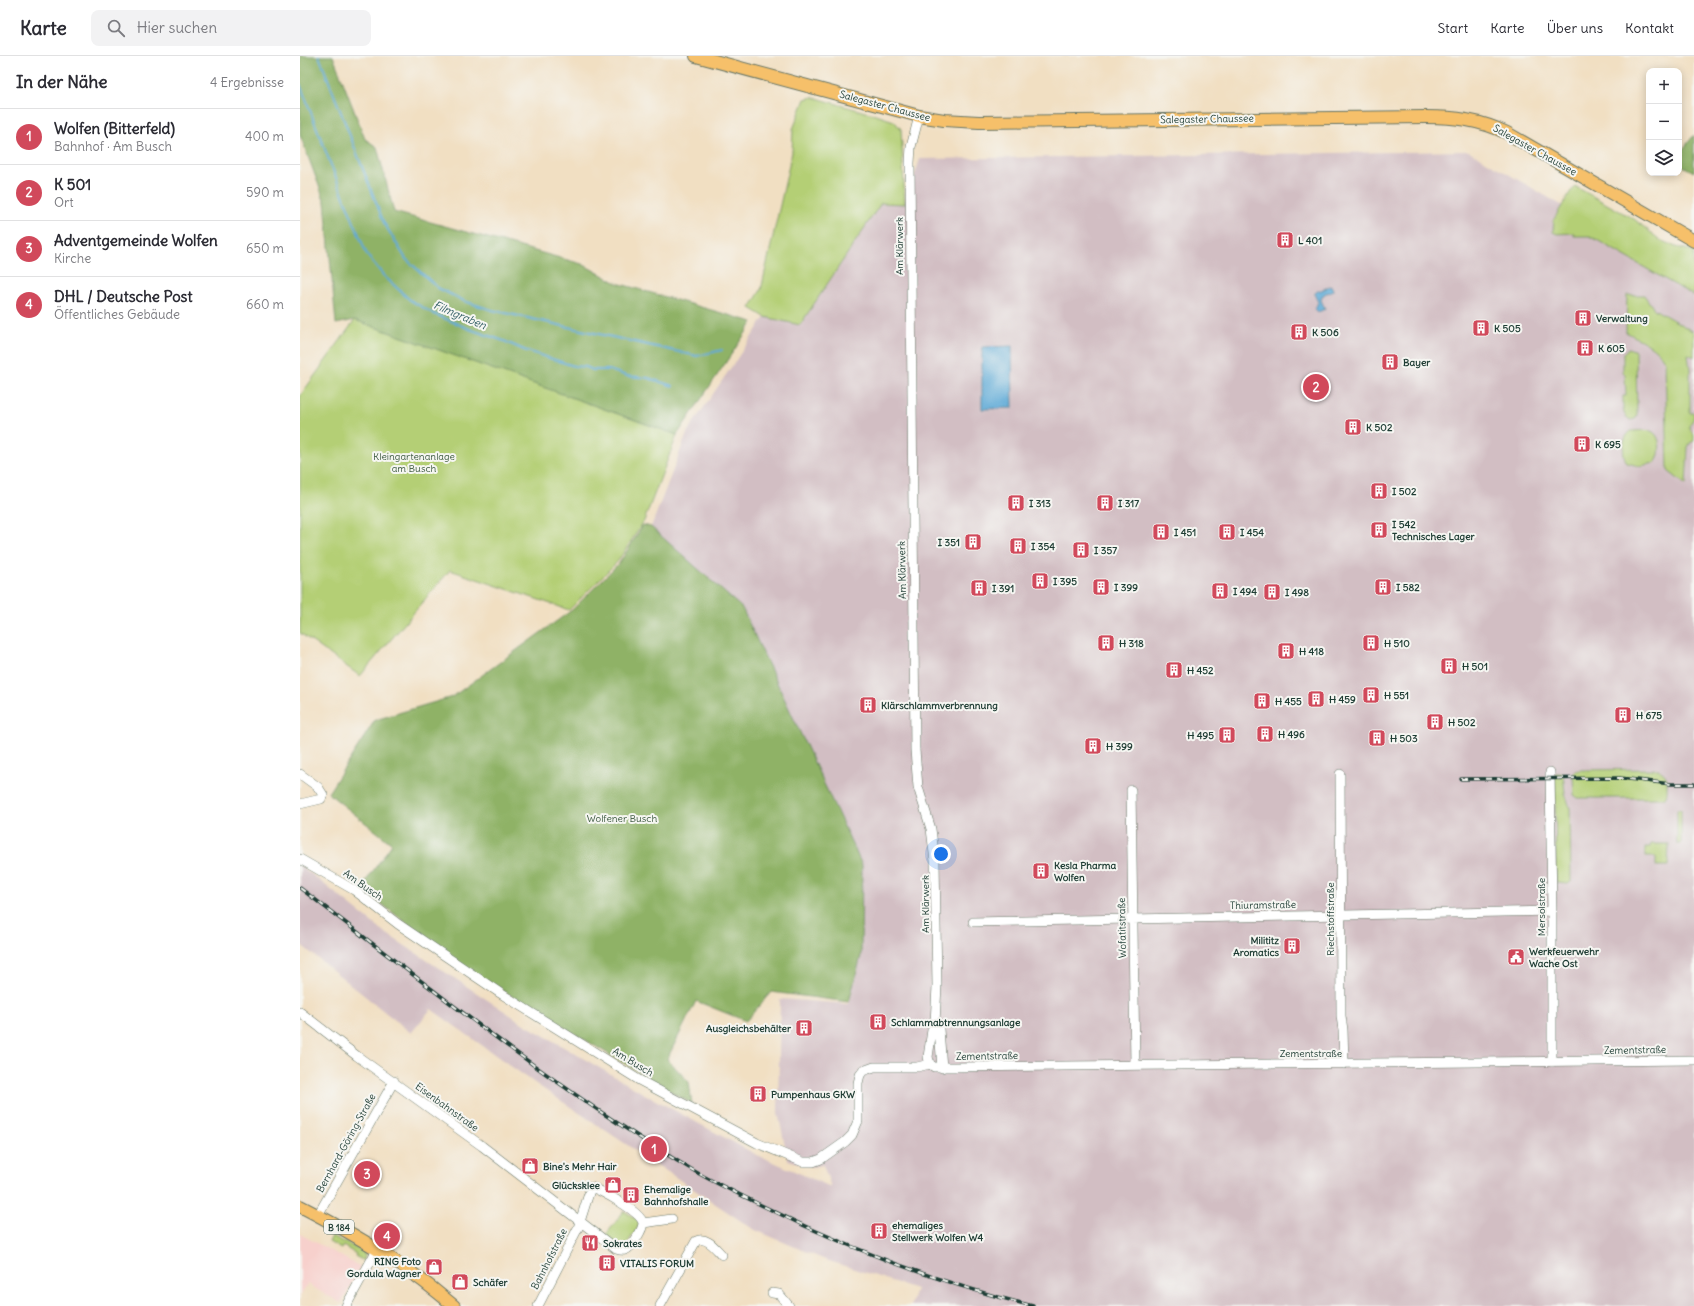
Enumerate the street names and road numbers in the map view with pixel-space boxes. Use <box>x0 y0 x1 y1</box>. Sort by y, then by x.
street label: Salegaster Chaussee <box>838 88 932 124</box>
street label: Salegaster Chaussee <box>1160 112 1254 126</box>
street label: Salegaster Chaussee <box>1491 122 1579 178</box>
street label: Am Klärwerk <box>893 217 906 275</box>
street label: Am Klärwerk <box>895 541 909 599</box>
street label: Am Busch <box>341 867 385 903</box>
street label: Am Klärwerk <box>919 875 932 933</box>
street label: Mersolstraße <box>1535 878 1548 936</box>
street label: Riechstoffstraße <box>1324 882 1337 956</box>
street label: Wofatitstraße <box>1115 898 1129 958</box>
street label: Thiuramstraße <box>1230 898 1296 912</box>
street label: Zementstraße <box>1604 1043 1666 1057</box>
street label: Am Busch <box>610 1045 656 1079</box>
street label: Zementstraße <box>1280 1047 1342 1060</box>
street label: Zementstraße <box>956 1049 1018 1063</box>
street label: Eisenbahnstraße <box>413 1080 481 1134</box>
street label: Bernhard-Göring-Straße <box>313 1091 379 1195</box>
road number: B 184 <box>324 1220 354 1234</box>
street label: Bahnhofstraße <box>528 1226 570 1292</box>

